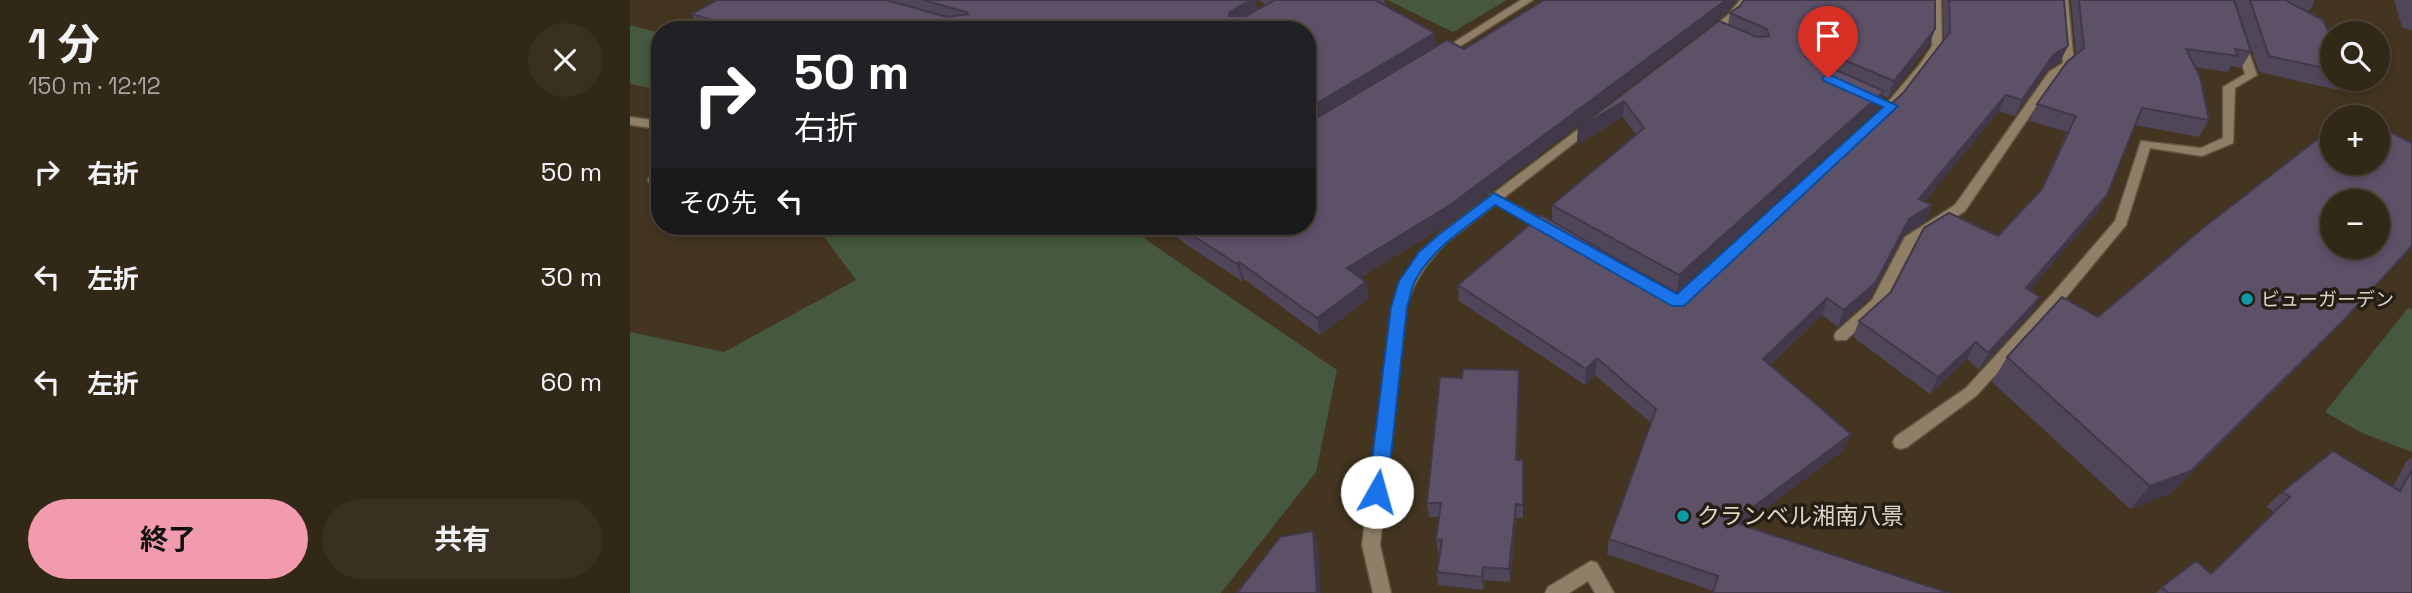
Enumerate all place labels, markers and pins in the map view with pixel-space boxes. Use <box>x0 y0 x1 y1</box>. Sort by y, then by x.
pin <box>1798 6 1858 78</box>
place label: ビューガーデン <box>2261 287 2394 312</box>
marker: ビューガーデン <box>2239 291 2255 307</box>
place label: クランベル湘南八景 <box>1697 501 1904 531</box>
marker: クランベル湘南八景 <box>1675 508 1691 524</box>

